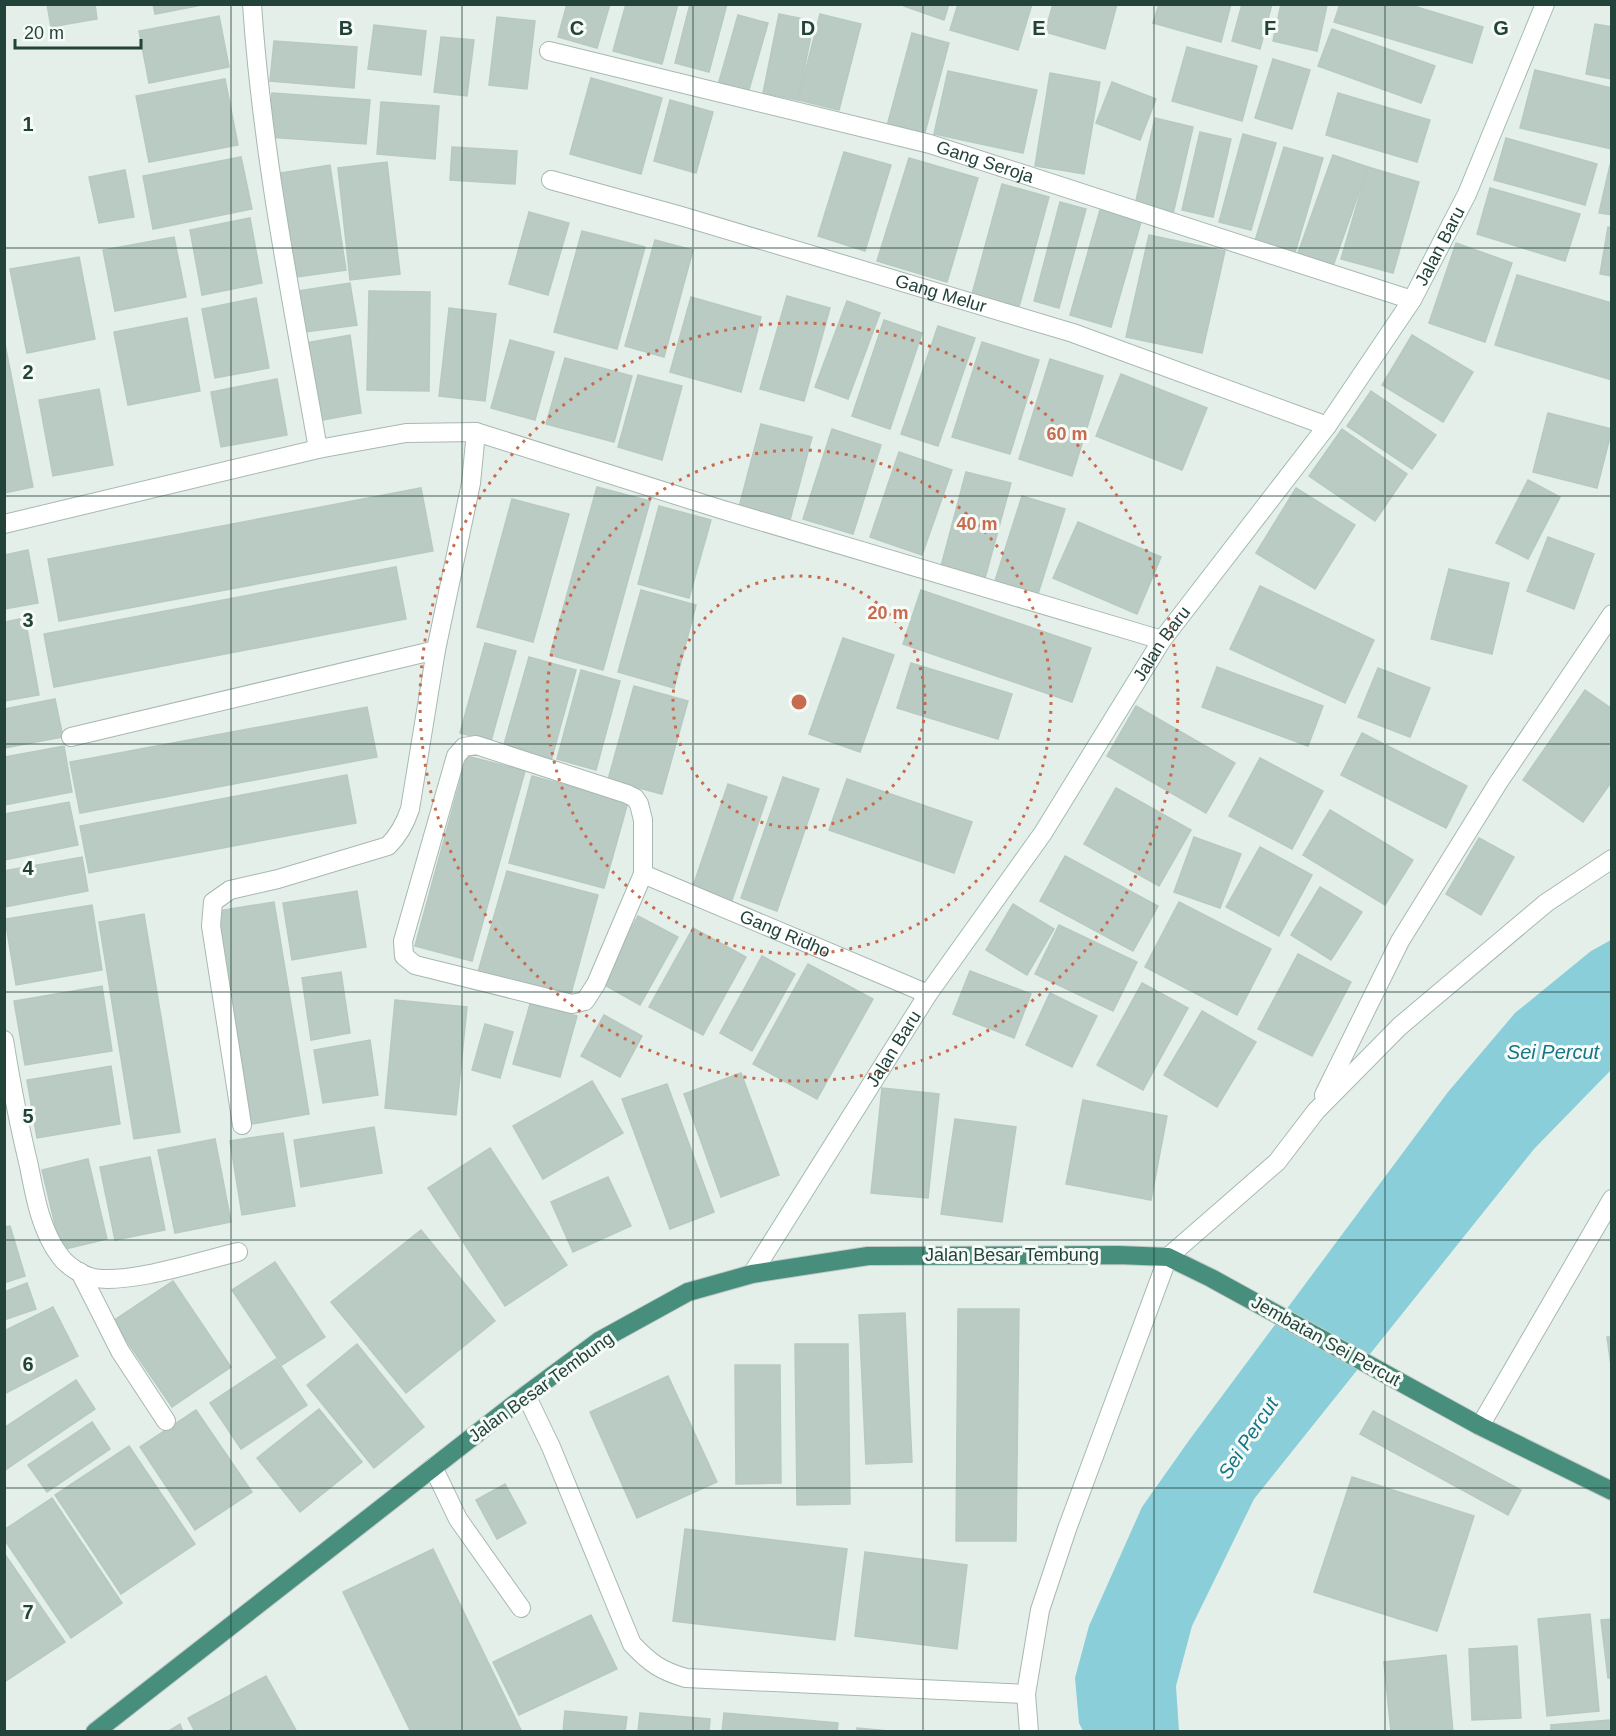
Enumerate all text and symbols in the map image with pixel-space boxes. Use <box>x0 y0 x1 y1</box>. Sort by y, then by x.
scale bar <box>15 12 141 50</box>
text: B <box>339 17 353 39</box>
text: C <box>570 17 584 39</box>
text: D <box>801 17 815 39</box>
text: E <box>1032 17 1046 39</box>
text: F <box>1264 17 1276 39</box>
text: G <box>1493 17 1509 39</box>
text: 20 m <box>24 23 64 43</box>
text: 1 <box>22 113 34 135</box>
street label: Gang Seroja <box>934 137 1037 187</box>
street label: Jalan Baru <box>1411 203 1469 289</box>
street label: Gang Melur <box>893 270 989 317</box>
text: 2 <box>22 361 34 383</box>
text: 60 m <box>1046 424 1088 444</box>
text: 40 m <box>956 514 998 534</box>
street label: Jalan Baru <box>1129 602 1194 685</box>
text: 20 m <box>867 603 909 623</box>
text: 3 <box>22 609 34 631</box>
centre of rings <box>789 692 809 712</box>
text: 4 <box>22 857 34 879</box>
street label: Gang Ridho <box>737 906 833 962</box>
street label: Jalan Baru <box>862 1007 925 1091</box>
water label: Sei Percut <box>1507 1041 1601 1063</box>
text: 5 <box>22 1105 34 1127</box>
street label: Jalan Besar Tembung <box>925 1245 1099 1265</box>
street label: Jembatan Sei Percut <box>1248 1292 1404 1390</box>
street label: Jalan Besar Tembung <box>465 1328 617 1446</box>
text: 6 <box>22 1353 34 1375</box>
water label: Sei Percut <box>1214 1392 1283 1483</box>
text: 7 <box>22 1601 34 1623</box>

